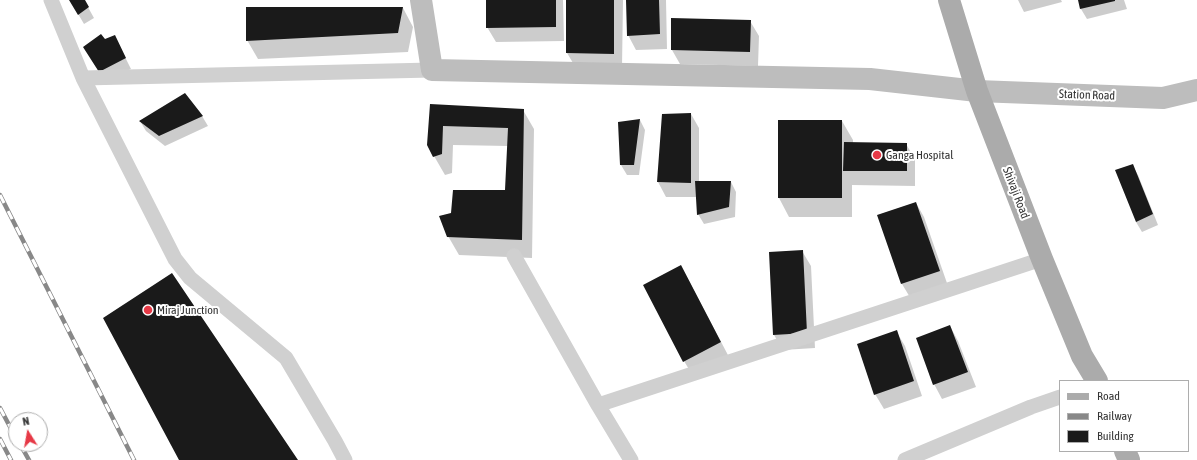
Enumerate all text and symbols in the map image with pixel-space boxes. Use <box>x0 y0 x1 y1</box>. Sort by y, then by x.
street label: Station Road <box>1059 87 1115 103</box>
place label: Ganga Hospital <box>886 148 953 162</box>
marker: Ganga Hospital <box>871 149 883 161</box>
street label: Shivaji Road <box>1000 165 1032 221</box>
place label: Miraj Junction <box>157 303 219 317</box>
marker: Miraj Junction <box>142 304 154 316</box>
legend <box>1059 380 1189 452</box>
text: Road <box>1097 389 1120 403</box>
text: Railway <box>1097 409 1132 423</box>
north arrow <box>8 412 48 452</box>
text: N <box>22 415 30 428</box>
text: Building <box>1097 429 1134 443</box>

